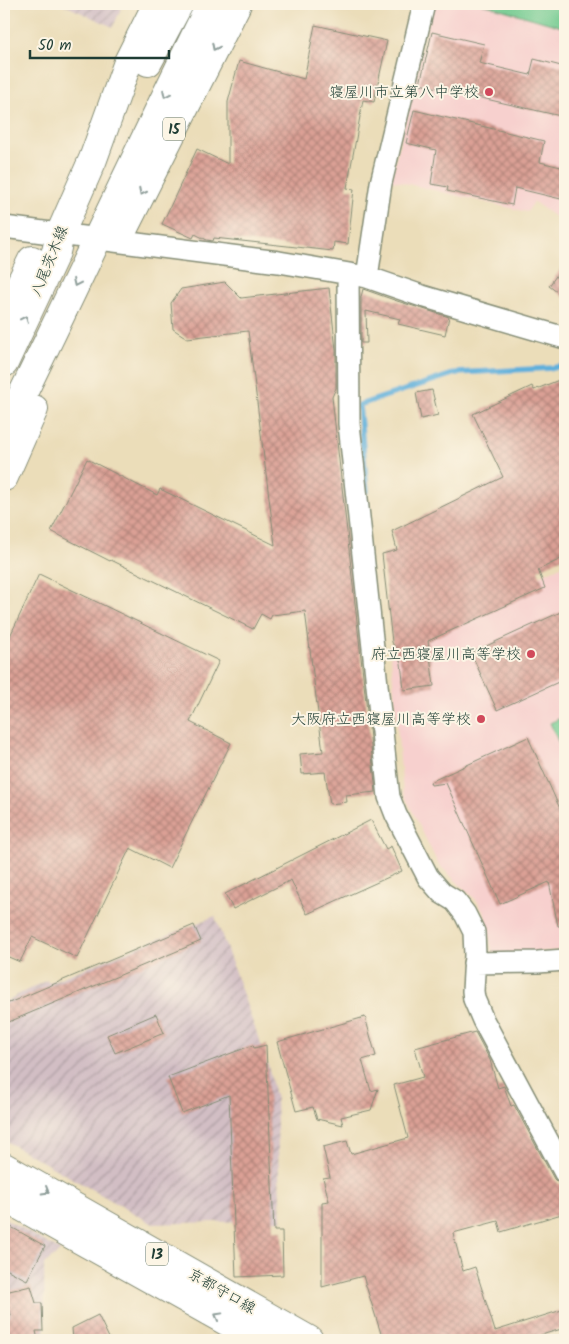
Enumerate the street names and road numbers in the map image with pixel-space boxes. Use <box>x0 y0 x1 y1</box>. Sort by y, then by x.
road number: 15 <box>163 118 185 140</box>
street label: 八尾茨木線 <box>25 222 75 301</box>
road number: 13 <box>146 1242 168 1266</box>
street label: 京都守口線 <box>183 1263 260 1321</box>

